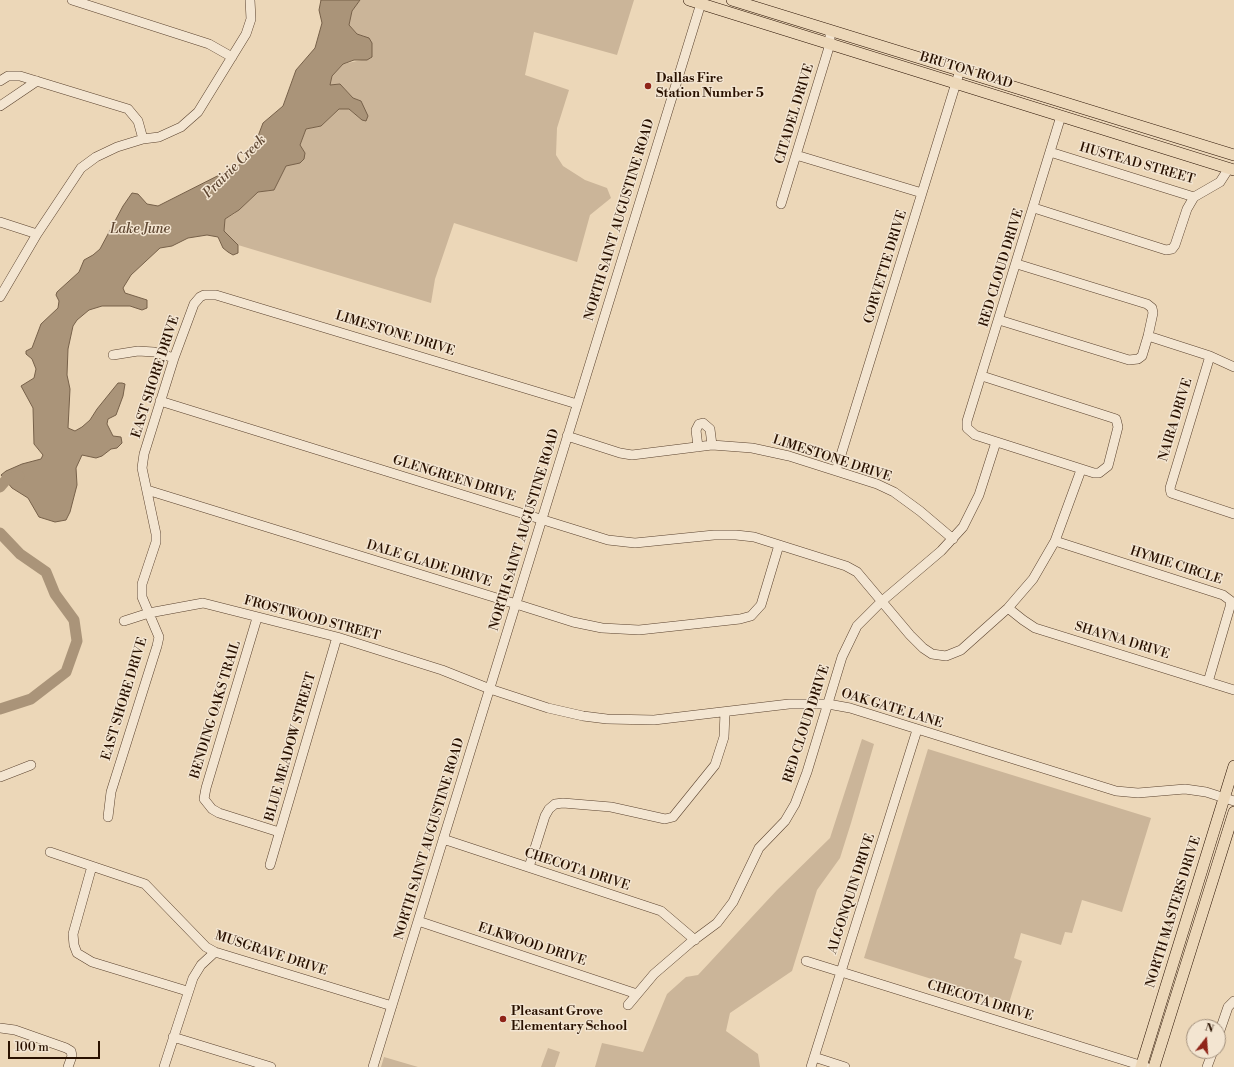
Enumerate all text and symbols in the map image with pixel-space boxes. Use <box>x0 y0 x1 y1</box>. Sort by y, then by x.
street label: BRUTON ROAD <box>918 49 1014 93</box>
street label: CITADEL DRIVE <box>772 62 818 166</box>
place label: Dallas Fire Station Number 5 <box>656 71 764 102</box>
marker: Dallas Fire Station Number 5 <box>643 81 653 91</box>
street label: NORTH SAINT AUGUSTINE ROAD <box>582 117 658 323</box>
water label: Prairie Creek <box>200 132 270 202</box>
street label: HUSTEAD STREET <box>1077 140 1197 188</box>
street label: RED CLOUD DRIVE <box>977 207 1027 329</box>
street label: CORVETTE DRIVE <box>861 208 911 326</box>
water label: Lake June <box>110 222 170 238</box>
street label: LIMESTONE DRIVE <box>333 308 457 360</box>
street label: EAST SHORE DRIVE <box>129 314 183 440</box>
street label: NAIRA DRIVE <box>1156 377 1196 463</box>
street label: NORTH SAINT AUGUSTINE ROAD <box>487 427 563 633</box>
street label: LIMESTONE DRIVE <box>771 432 893 486</box>
street label: GLENGREEN DRIVE <box>391 453 517 505</box>
street label: DALE GLADE DRIVE <box>364 538 494 590</box>
street label: HYMIE CIRCLE <box>1128 544 1224 588</box>
street label: FROSTWOOD STREET <box>242 593 382 645</box>
street label: SHAYNA DRIVE <box>1073 619 1171 663</box>
street label: EAST SHORE DRIVE <box>99 636 151 762</box>
street label: BENDING OAKS TRAIL <box>188 639 244 781</box>
street label: RED CLOUD DRIVE <box>781 663 833 785</box>
street label: BLUE MEADOW STREET <box>262 671 320 823</box>
street label: OAK GATE LANE <box>839 686 945 732</box>
street label: NORTH SAINT AUGUSTINE ROAD <box>392 736 468 942</box>
street label: ALGONQUIN DRIVE <box>825 832 879 956</box>
street label: NORTH MASTERS DRIVE <box>1143 834 1205 990</box>
street label: CHECOTA DRIVE <box>522 846 632 894</box>
street label: ELKWOOD DRIVE <box>476 920 588 970</box>
street label: MUSGRAVE DRIVE <box>213 928 329 980</box>
street label: CHECOTA DRIVE <box>925 977 1035 1025</box>
place label: Pleasant Grove Elementary School <box>511 1004 627 1035</box>
marker: Pleasant Grove Elementary School <box>498 1014 508 1024</box>
north arrow <box>1186 1019 1226 1059</box>
text: N <box>1203 1021 1215 1036</box>
scale bar <box>10 1033 102 1059</box>
text: 100 m <box>15 1040 49 1055</box>

